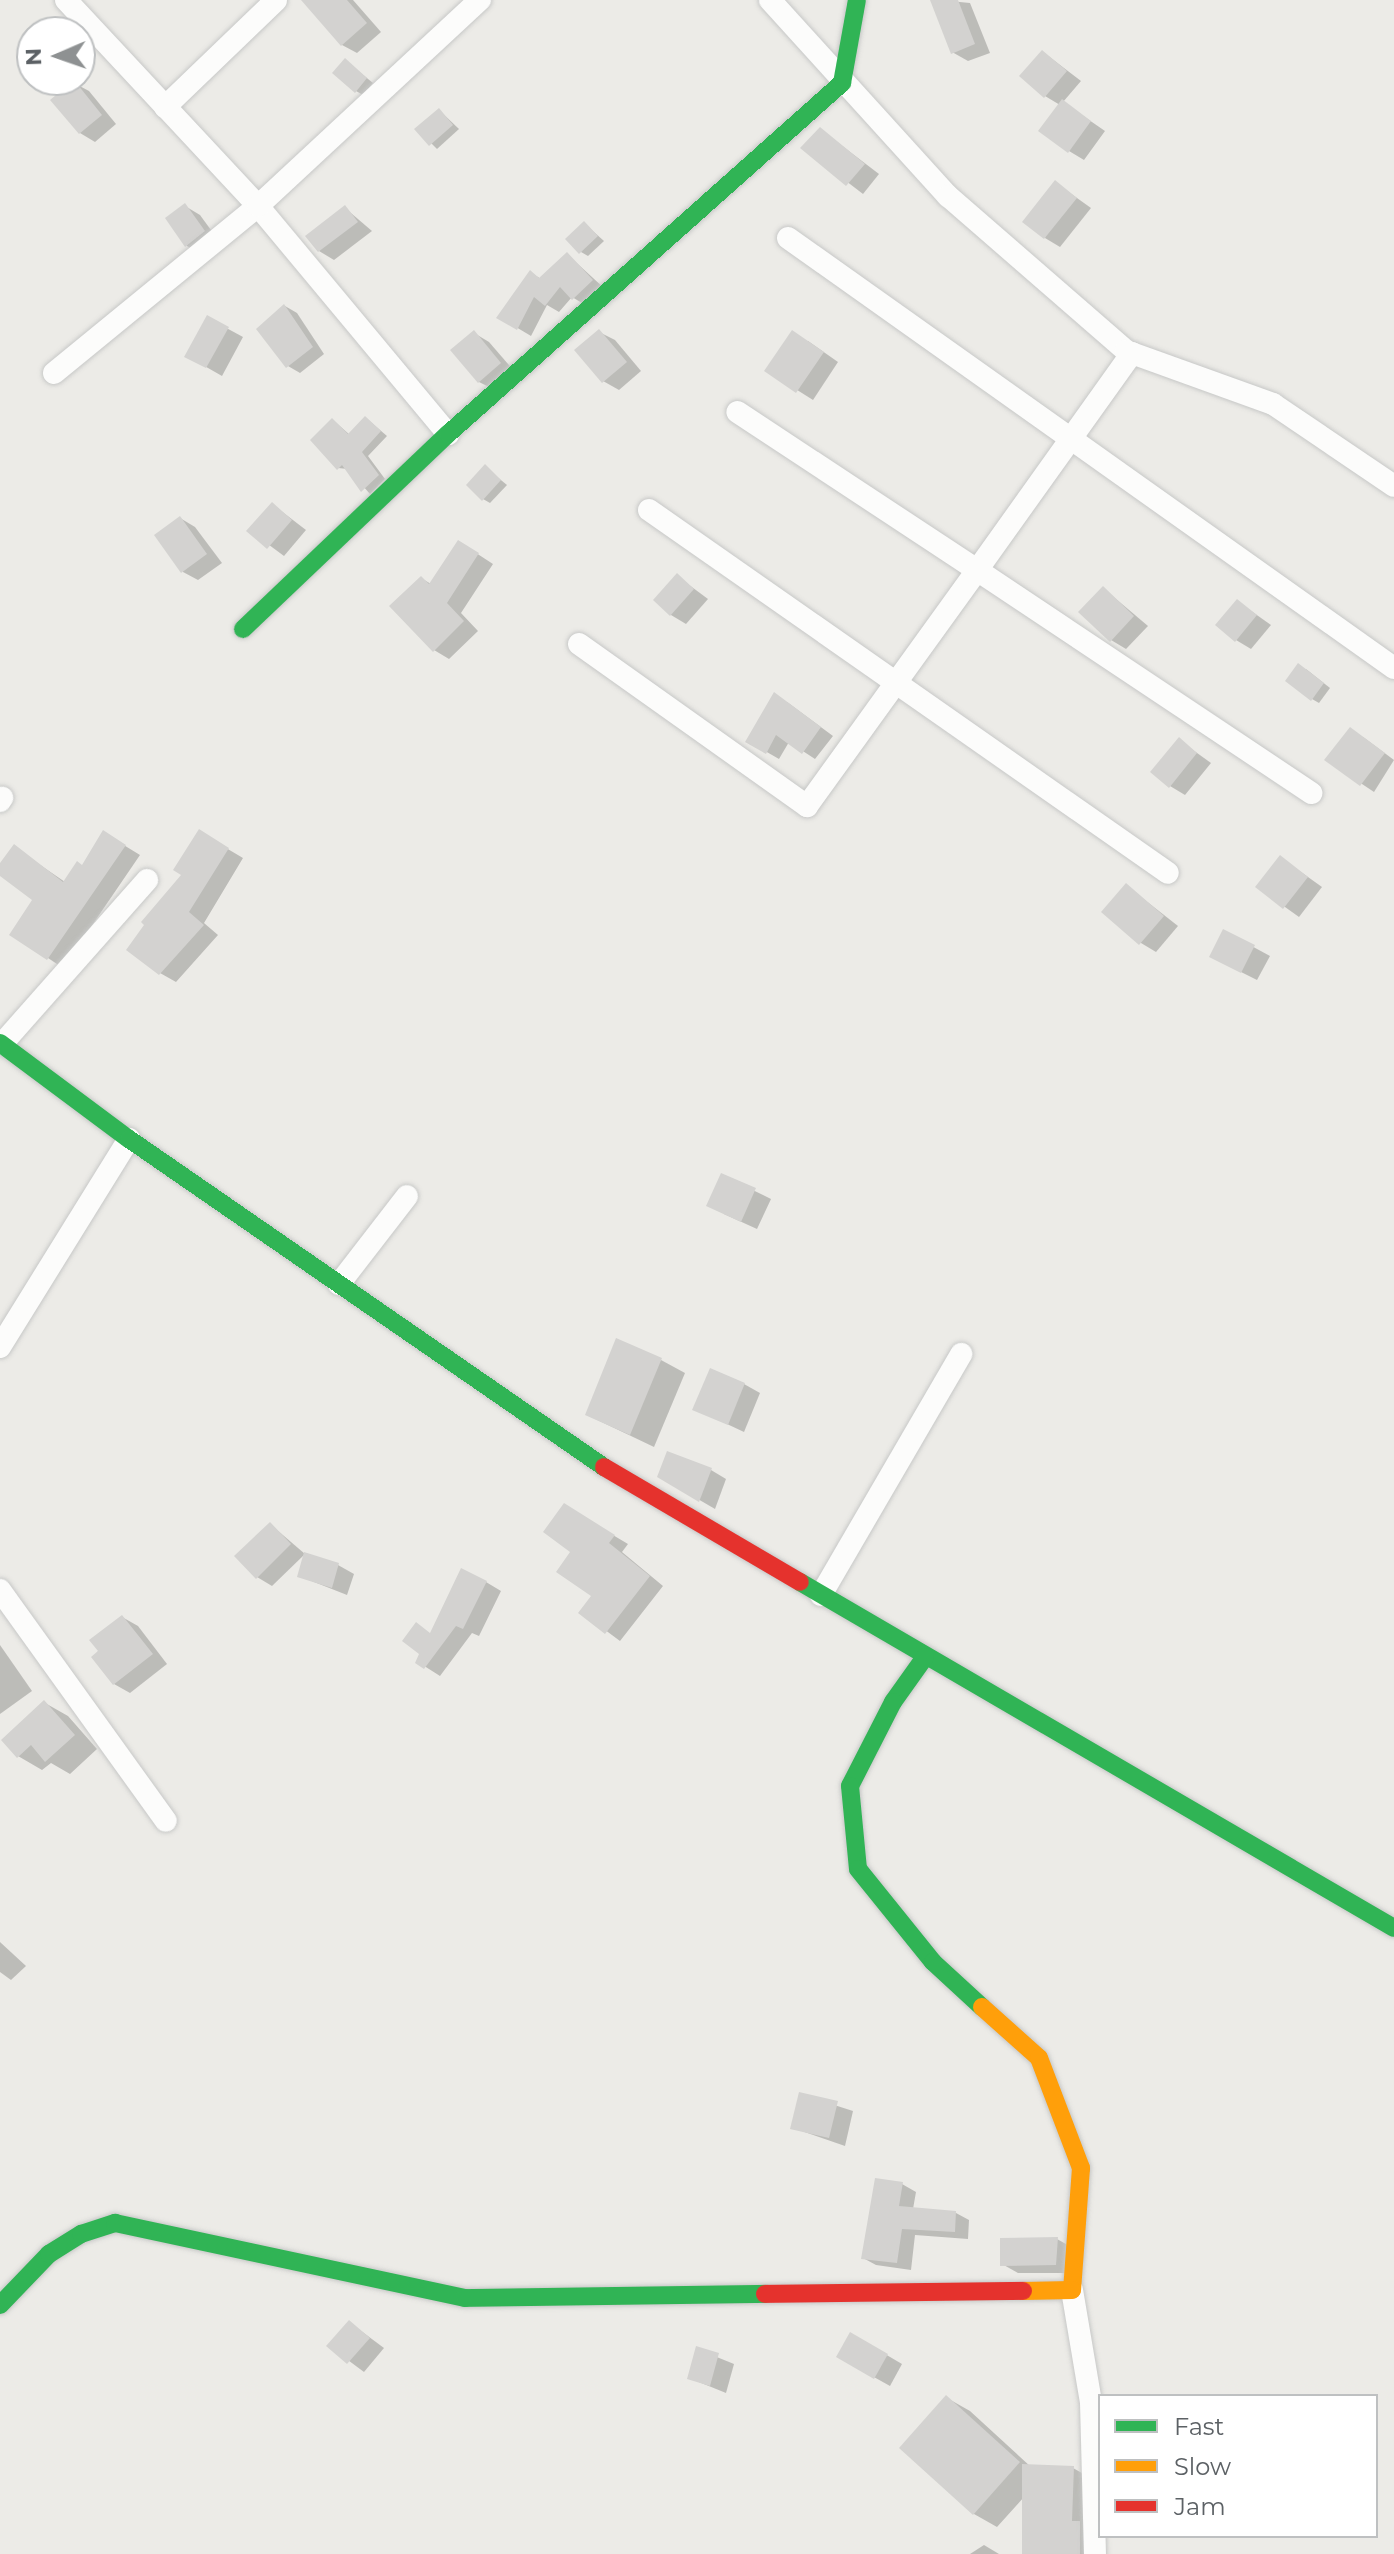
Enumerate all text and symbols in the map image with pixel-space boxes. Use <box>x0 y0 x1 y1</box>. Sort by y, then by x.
north arrow <box>16 16 96 96</box>
text: N <box>20 47 47 66</box>
legend <box>1098 2394 1378 2538</box>
text: Fast <box>1174 2412 1224 2441</box>
text: Slow <box>1174 2452 1231 2481</box>
text: Jam <box>1174 2492 1226 2521</box>

